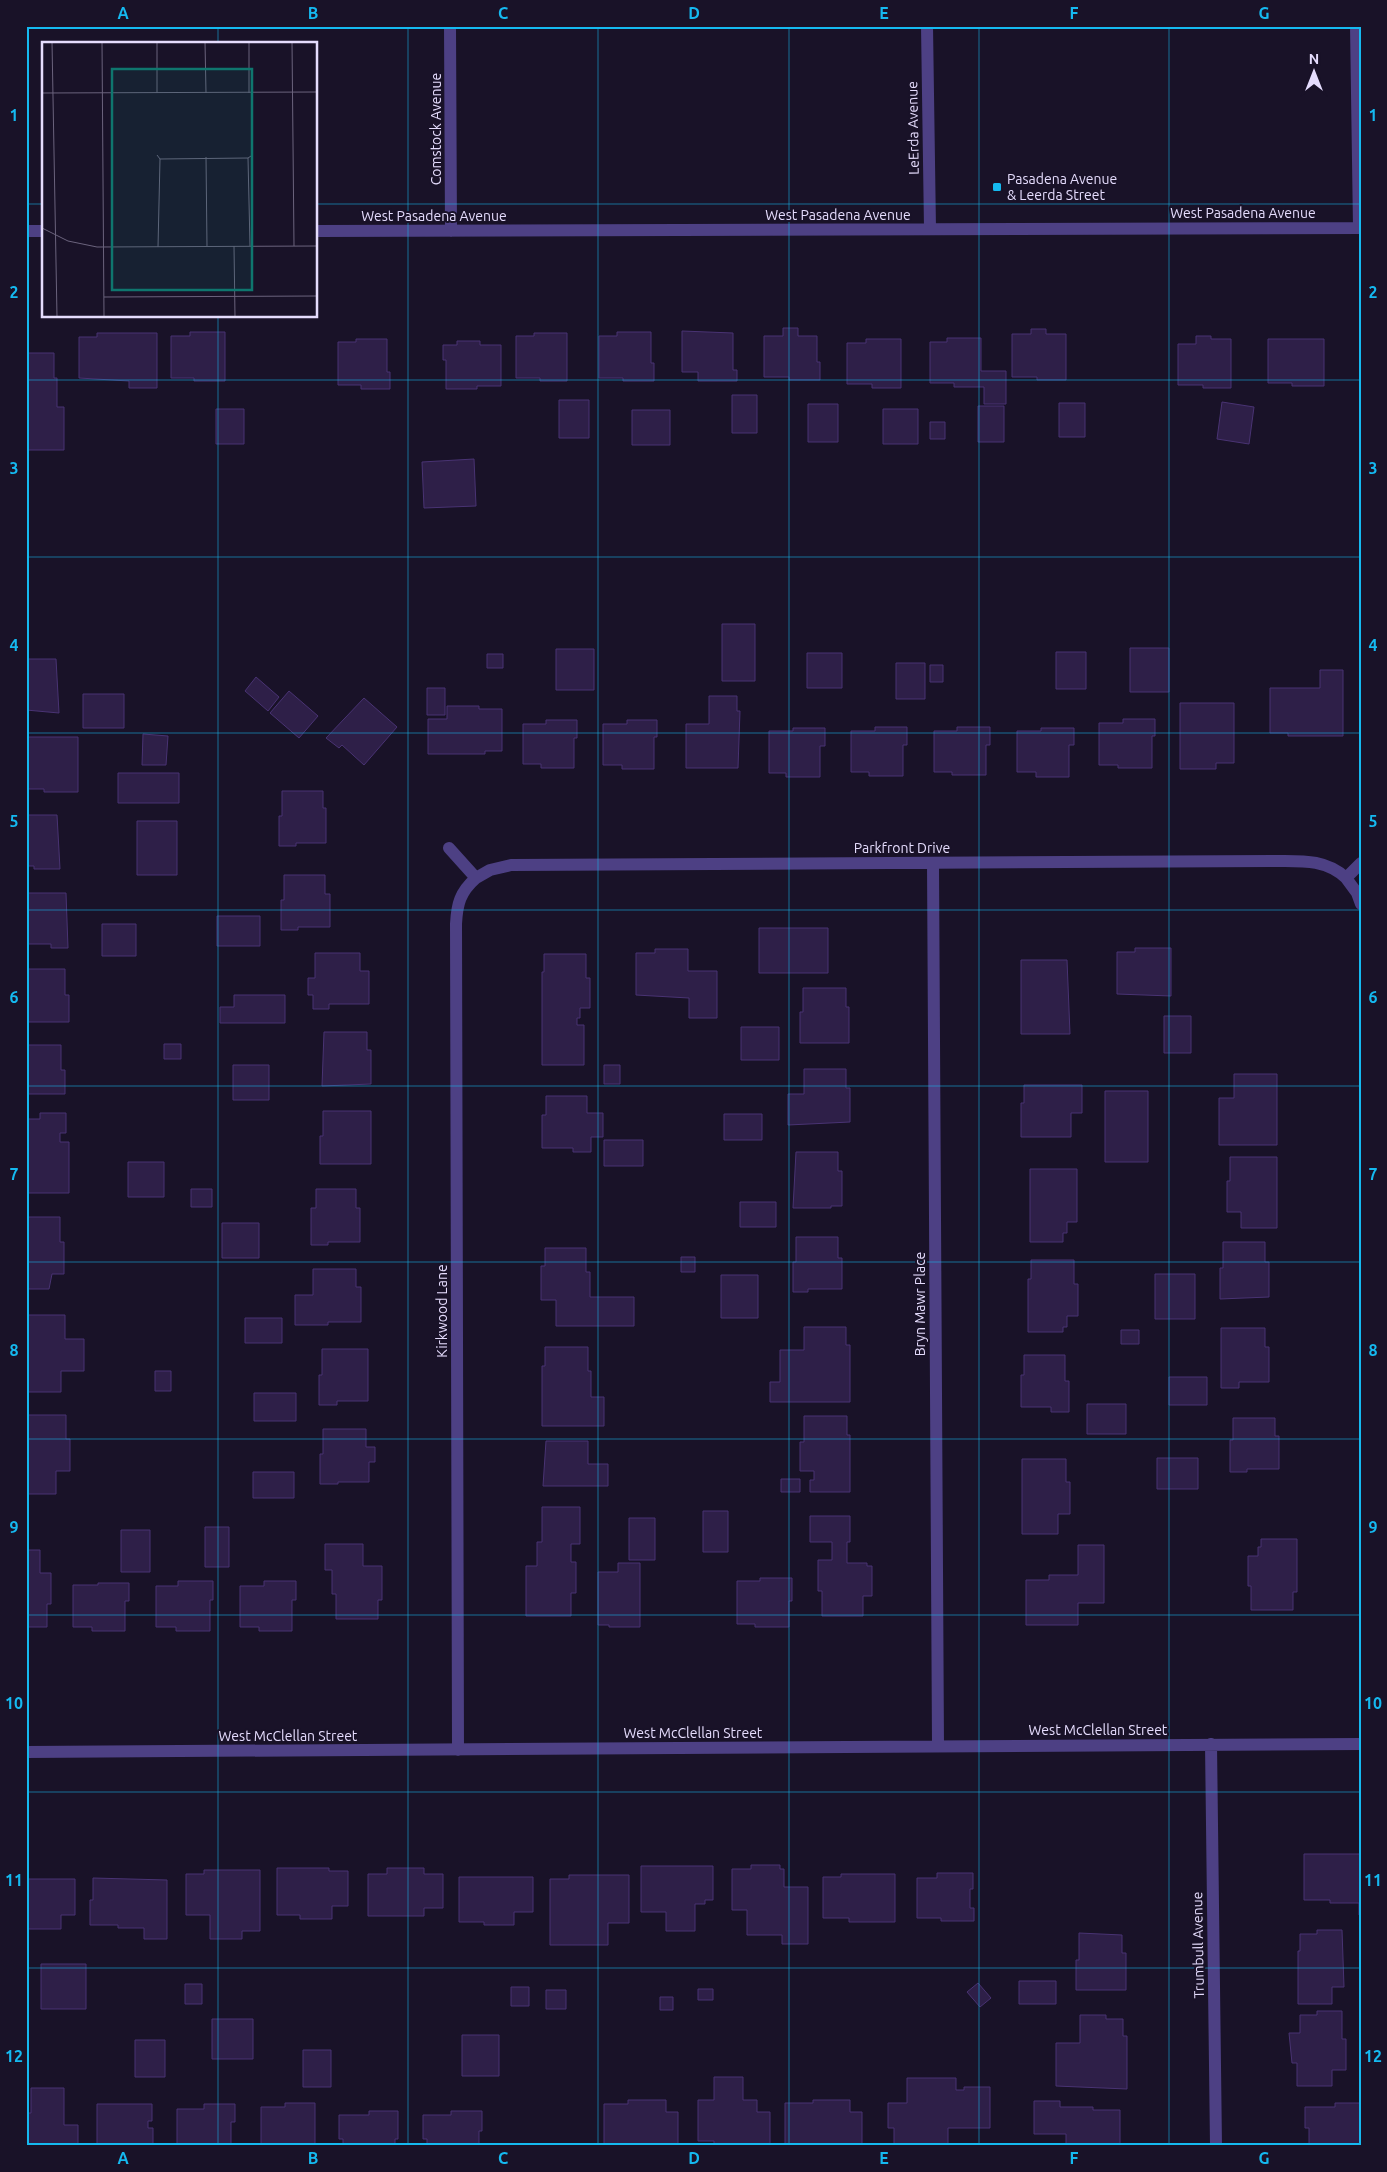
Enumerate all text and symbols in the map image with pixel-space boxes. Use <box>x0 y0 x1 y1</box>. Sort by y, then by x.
text: A <box>117 4 129 22</box>
text: B <box>308 4 318 22</box>
text: C <box>498 4 508 22</box>
text: D <box>688 4 700 22</box>
text: E <box>879 4 889 22</box>
text: F <box>1070 4 1079 22</box>
text: G <box>1258 4 1270 22</box>
inset map <box>42 42 318 318</box>
north arrow <box>1290 48 1340 98</box>
text: N <box>1309 51 1319 67</box>
street label: Comstock Avenue <box>428 73 444 185</box>
street label: LeErda Avenue <box>904 81 922 175</box>
text: 1 <box>9 106 19 124</box>
text: 1 <box>1368 106 1378 124</box>
place label: Pasadena Avenue & Leerda Street <box>1007 171 1117 203</box>
marker: Pasadena Avenue & Leerda Street <box>991 181 1003 193</box>
street label: West Pasadena Avenue <box>1170 205 1316 221</box>
street label: West Pasadena Avenue <box>765 207 911 223</box>
street label: West Pasadena Avenue <box>361 208 507 224</box>
text: 2 <box>9 283 19 301</box>
text: 2 <box>1368 283 1378 301</box>
text: 3 <box>9 459 19 477</box>
text: 3 <box>1368 459 1378 477</box>
text: 4 <box>9 636 19 654</box>
text: 4 <box>1368 636 1378 654</box>
text: 5 <box>9 812 19 830</box>
text: 5 <box>1368 812 1378 830</box>
street label: Parkfront Drive <box>854 840 950 856</box>
text: 6 <box>9 988 19 1006</box>
text: 6 <box>1368 988 1378 1006</box>
text: 7 <box>9 1165 19 1183</box>
text: 7 <box>1368 1165 1378 1183</box>
street label: Bryn Mawr Place <box>912 1252 928 1356</box>
street label: Kirkwood Lane <box>434 1264 450 1358</box>
text: 8 <box>9 1341 19 1359</box>
text: 8 <box>1368 1341 1378 1359</box>
text: 9 <box>9 1518 19 1536</box>
text: 9 <box>1368 1518 1378 1536</box>
text: 10 <box>5 1694 23 1712</box>
text: 10 <box>1364 1694 1382 1712</box>
street label: West McClellan Street <box>1029 1722 1168 1738</box>
street label: West McClellan Street <box>624 1725 763 1741</box>
street label: West McClellan Street <box>219 1728 358 1744</box>
text: 11 <box>5 1871 23 1889</box>
text: 11 <box>1364 1871 1382 1889</box>
street label: Trumbull Avenue <box>1189 1892 1207 1998</box>
text: 12 <box>5 2047 23 2065</box>
text: 12 <box>1364 2047 1382 2065</box>
text: A <box>117 2149 129 2167</box>
text: B <box>308 2149 318 2167</box>
text: C <box>498 2149 508 2167</box>
text: D <box>688 2149 700 2167</box>
text: E <box>879 2149 889 2167</box>
text: F <box>1070 2149 1079 2167</box>
text: G <box>1258 2149 1270 2167</box>

